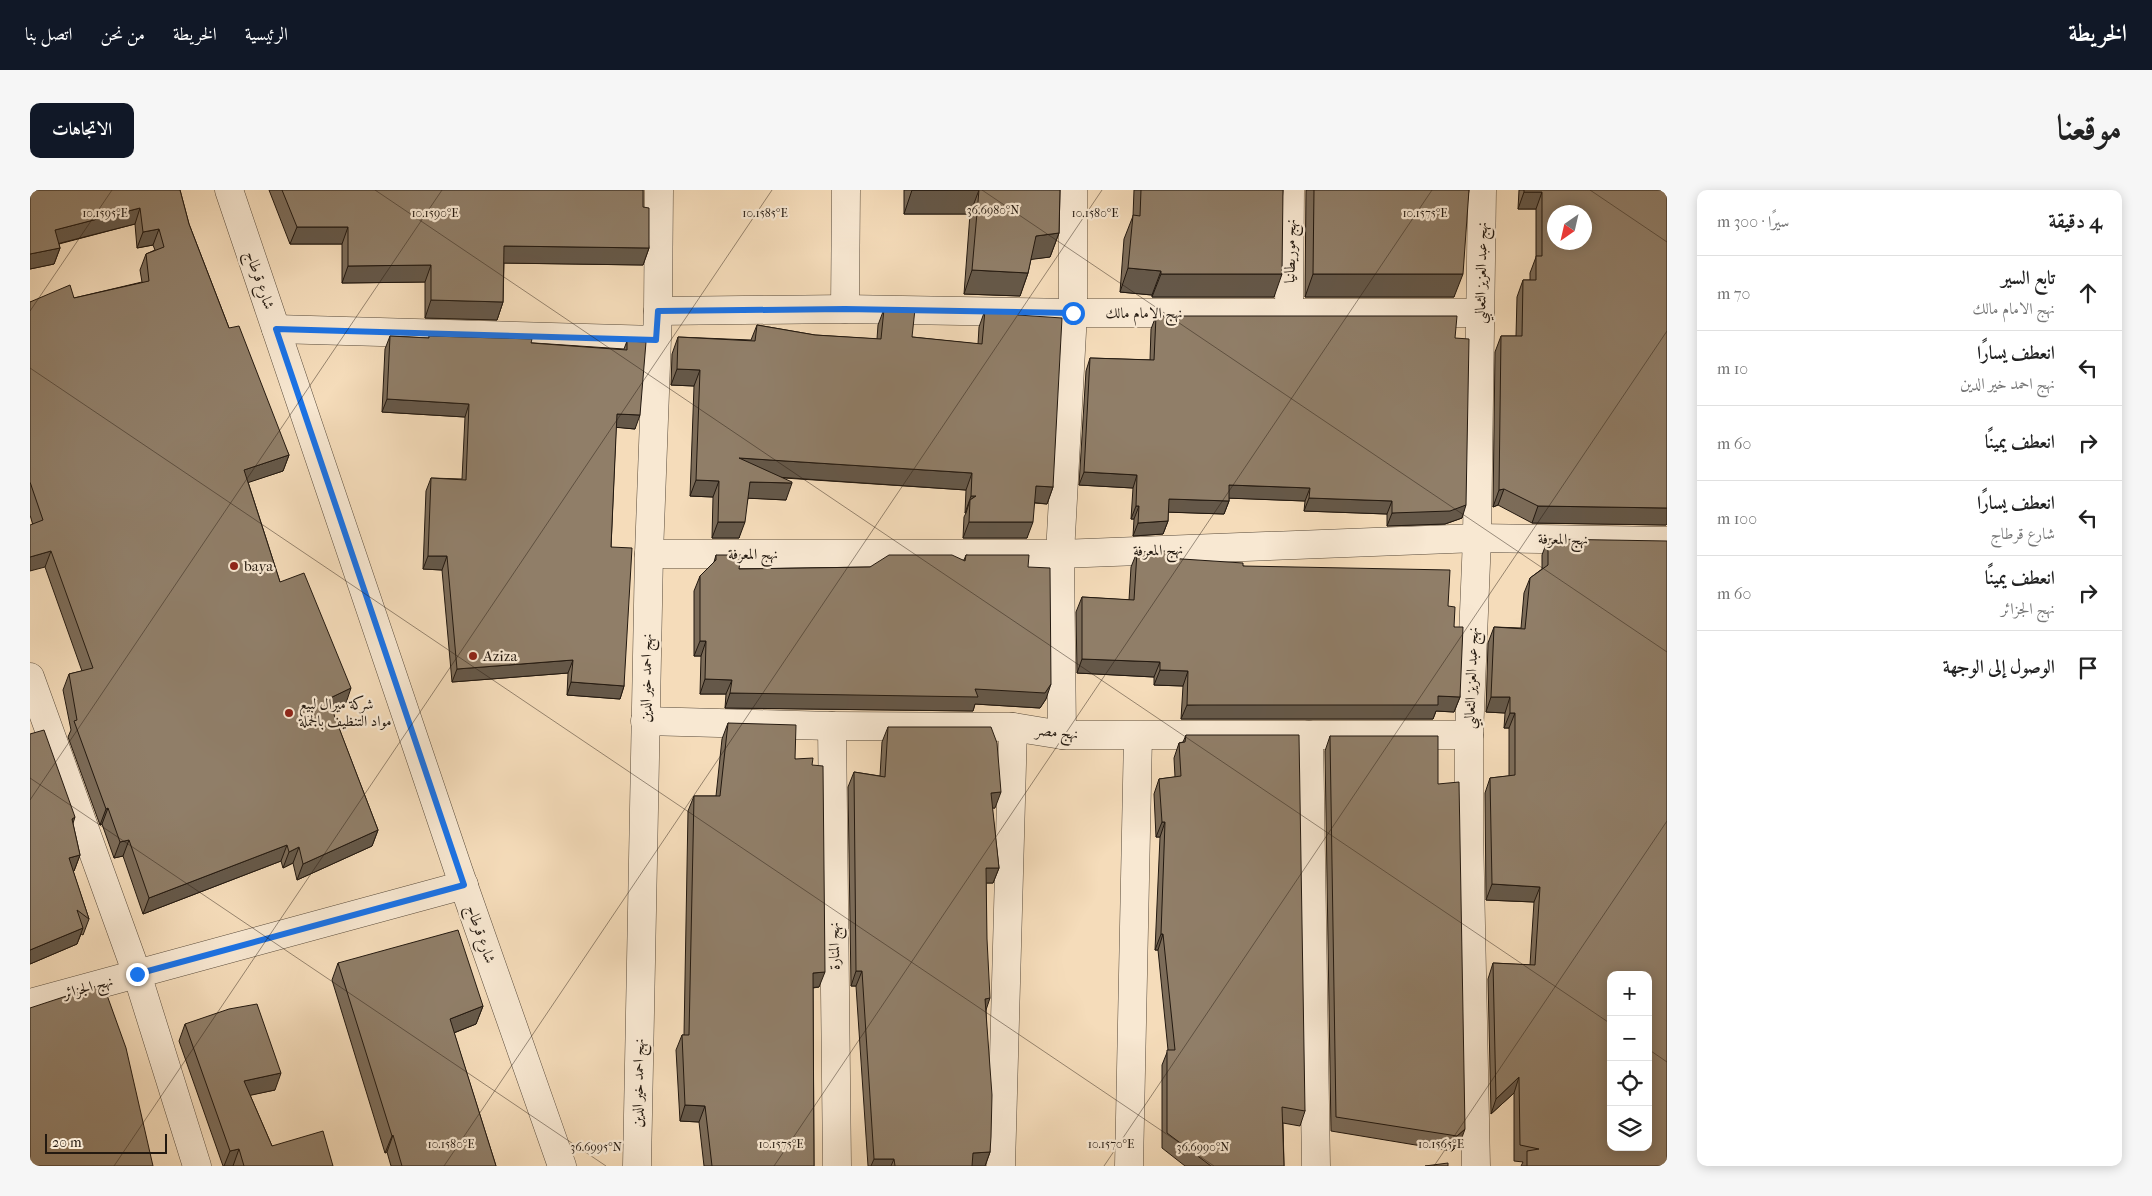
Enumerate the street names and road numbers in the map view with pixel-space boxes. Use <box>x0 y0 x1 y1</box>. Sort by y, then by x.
street label: نهج موريطانيا <box>1280 219 1305 283</box>
street label: نهج عبد العزيز الثعالبي <box>1471 222 1496 324</box>
street label: شارع قرطاج <box>238 248 278 313</box>
street label: نهج الامام مالك <box>1105 304 1183 327</box>
street label: نهج المعرفة <box>1538 530 1588 553</box>
street label: نهج المعرفة <box>1133 540 1184 565</box>
street label: نهج المعرفة <box>728 545 778 568</box>
street label: نهج عبد العزيز الثعالبي <box>1460 627 1487 729</box>
street label: نهج احمد خير الدين <box>636 633 661 723</box>
street label: نهج مصر <box>1032 721 1079 748</box>
street label: شارع قرطاج <box>459 902 499 967</box>
street label: نهج المنارة <box>825 922 848 970</box>
street label: نهج الجزائر <box>59 972 116 1008</box>
street label: نهج احمد خير الدين <box>628 1038 653 1128</box>

